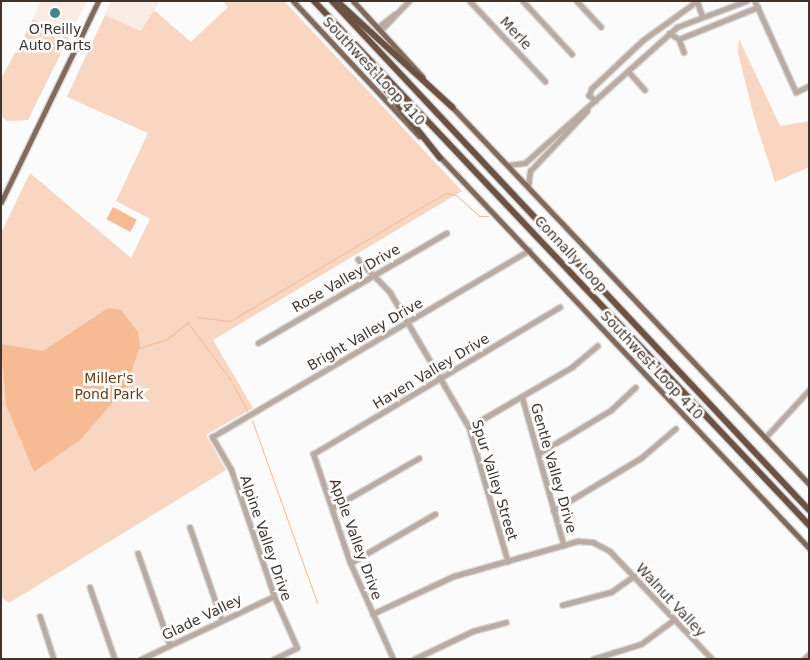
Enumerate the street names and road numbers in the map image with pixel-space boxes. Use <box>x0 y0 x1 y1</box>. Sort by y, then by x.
street label: Southwest Loop 410 <box>319 13 429 129</box>
street label: Merle <box>497 13 535 53</box>
street label: Connally Loop <box>531 212 611 296</box>
street label: Rose Valley Drive <box>289 240 403 316</box>
street label: Bright Valley Drive <box>304 294 426 374</box>
street label: Southwest Loop 410 <box>597 307 707 423</box>
street label: Haven Valley Drive <box>370 330 492 412</box>
street label: Gentle Valley Drive <box>527 401 581 535</box>
street label: Spur Valley Street <box>469 417 521 543</box>
street label: Alpine Valley Drive <box>237 473 295 603</box>
street label: Apple Valley Drive <box>326 476 386 602</box>
street label: Walnut Valley <box>633 560 709 640</box>
street label: Glade Valley <box>159 590 245 644</box>

